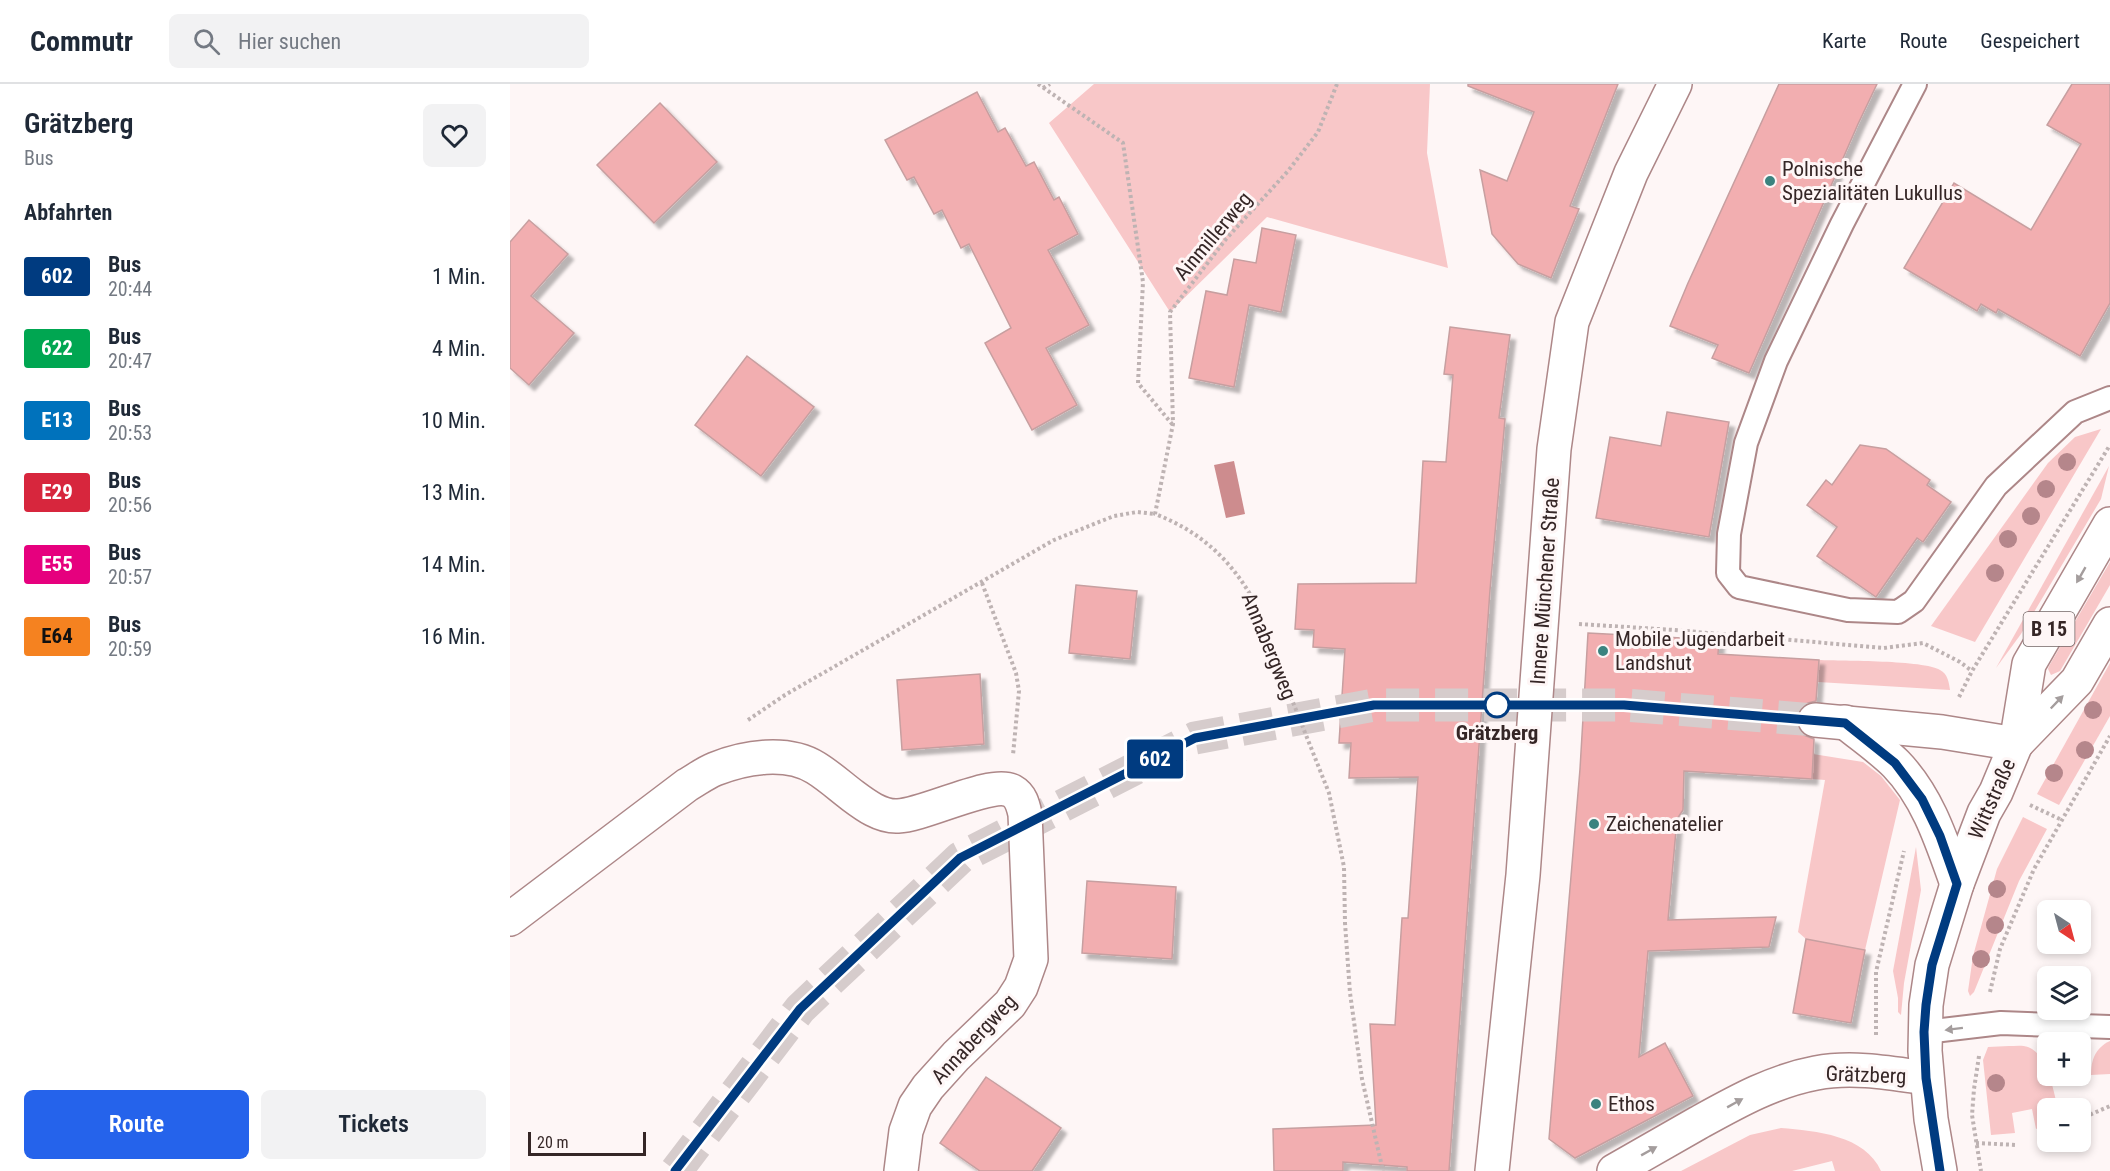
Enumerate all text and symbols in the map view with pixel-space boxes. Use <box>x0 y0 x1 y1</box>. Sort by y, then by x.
search box <box>169 14 589 68</box>
text: Commutr <box>30 25 133 58</box>
icon: search <box>190 25 223 58</box>
text: Hier suchen <box>238 29 341 54</box>
text: Karte <box>1822 29 1866 53</box>
text: Route <box>1899 29 1947 53</box>
text: Gespeichert <box>1980 29 2080 53</box>
button: heart <box>423 104 486 167</box>
text: Grätzberg <box>24 107 133 140</box>
text: Bus <box>24 146 54 170</box>
place label: Polnische Spezialitäten Lukullus <box>1782 157 1963 205</box>
marker: Polnische Spezialitäten Lukullus <box>1763 174 1777 188</box>
street label: Ainmillerweg <box>1169 187 1257 285</box>
text: Abfahrten <box>24 200 112 225</box>
text: Bus <box>108 252 141 277</box>
text: 602 <box>41 264 73 288</box>
text: 1 Min. <box>432 264 486 289</box>
text: 20:44 <box>108 277 152 301</box>
text: Bus <box>108 324 141 349</box>
text: 622 <box>41 336 73 360</box>
text: 4 Min. <box>432 336 486 361</box>
text: 20:47 <box>108 349 152 373</box>
text: Bus <box>108 396 141 421</box>
text: E13 <box>41 408 73 432</box>
text: 10 Min. <box>421 408 486 433</box>
text: 20:53 <box>108 421 152 445</box>
text: Bus <box>108 468 141 493</box>
street label: Innere Münchener Straße <box>1526 477 1564 685</box>
text: E29 <box>41 480 73 504</box>
text: 13 Min. <box>421 480 486 505</box>
text: 20:56 <box>108 493 152 517</box>
text: Bus <box>108 540 141 565</box>
text: E55 <box>41 552 73 576</box>
text: 14 Min. <box>421 552 486 577</box>
text: 20:57 <box>108 565 152 589</box>
one-way arrow <box>2076 566 2086 583</box>
street label: Annabergweg <box>1237 589 1301 703</box>
text: Bus <box>108 612 141 637</box>
road number: B 15 <box>2024 612 2074 646</box>
text: E64 <box>41 624 73 648</box>
text: 16 Min. <box>421 624 486 649</box>
place label: Mobile Jugendarbeit Landshut <box>1615 627 1785 675</box>
text: 20:59 <box>108 637 152 661</box>
marker: Mobile Jugendarbeit Landshut <box>1596 644 1610 658</box>
marker: Grätzberg <box>1484 692 1510 718</box>
one-way arrow <box>2050 694 2064 709</box>
place label: Grätzberg <box>1456 721 1538 745</box>
line badge: 602 <box>1120 740 1190 778</box>
text: 602 <box>1139 747 1171 771</box>
street label: Wittstraße <box>1964 755 2020 843</box>
place label: Zeichenatelier <box>1606 812 1723 836</box>
marker: Zeichenatelier <box>1587 817 1601 831</box>
north arrow <box>2037 900 2091 954</box>
map controls <box>2037 900 2091 1152</box>
button: layers <box>2037 966 2091 1020</box>
street label: Annabergweg <box>927 989 1021 1089</box>
one-way arrow <box>1944 1024 1963 1034</box>
button: + <box>2037 1032 2091 1086</box>
street label: Grätzberg <box>1825 1062 1907 1088</box>
button: Route <box>24 1090 249 1159</box>
button: Tickets <box>261 1090 486 1159</box>
place label: Ethos <box>1608 1092 1655 1116</box>
marker: Ethos <box>1589 1097 1603 1111</box>
one-way arrow <box>1727 1098 1744 1108</box>
button: − <box>2037 1098 2091 1152</box>
scale bar <box>528 1129 646 1156</box>
text: 20 m <box>537 1133 569 1152</box>
one-way arrow <box>1641 1146 1658 1156</box>

